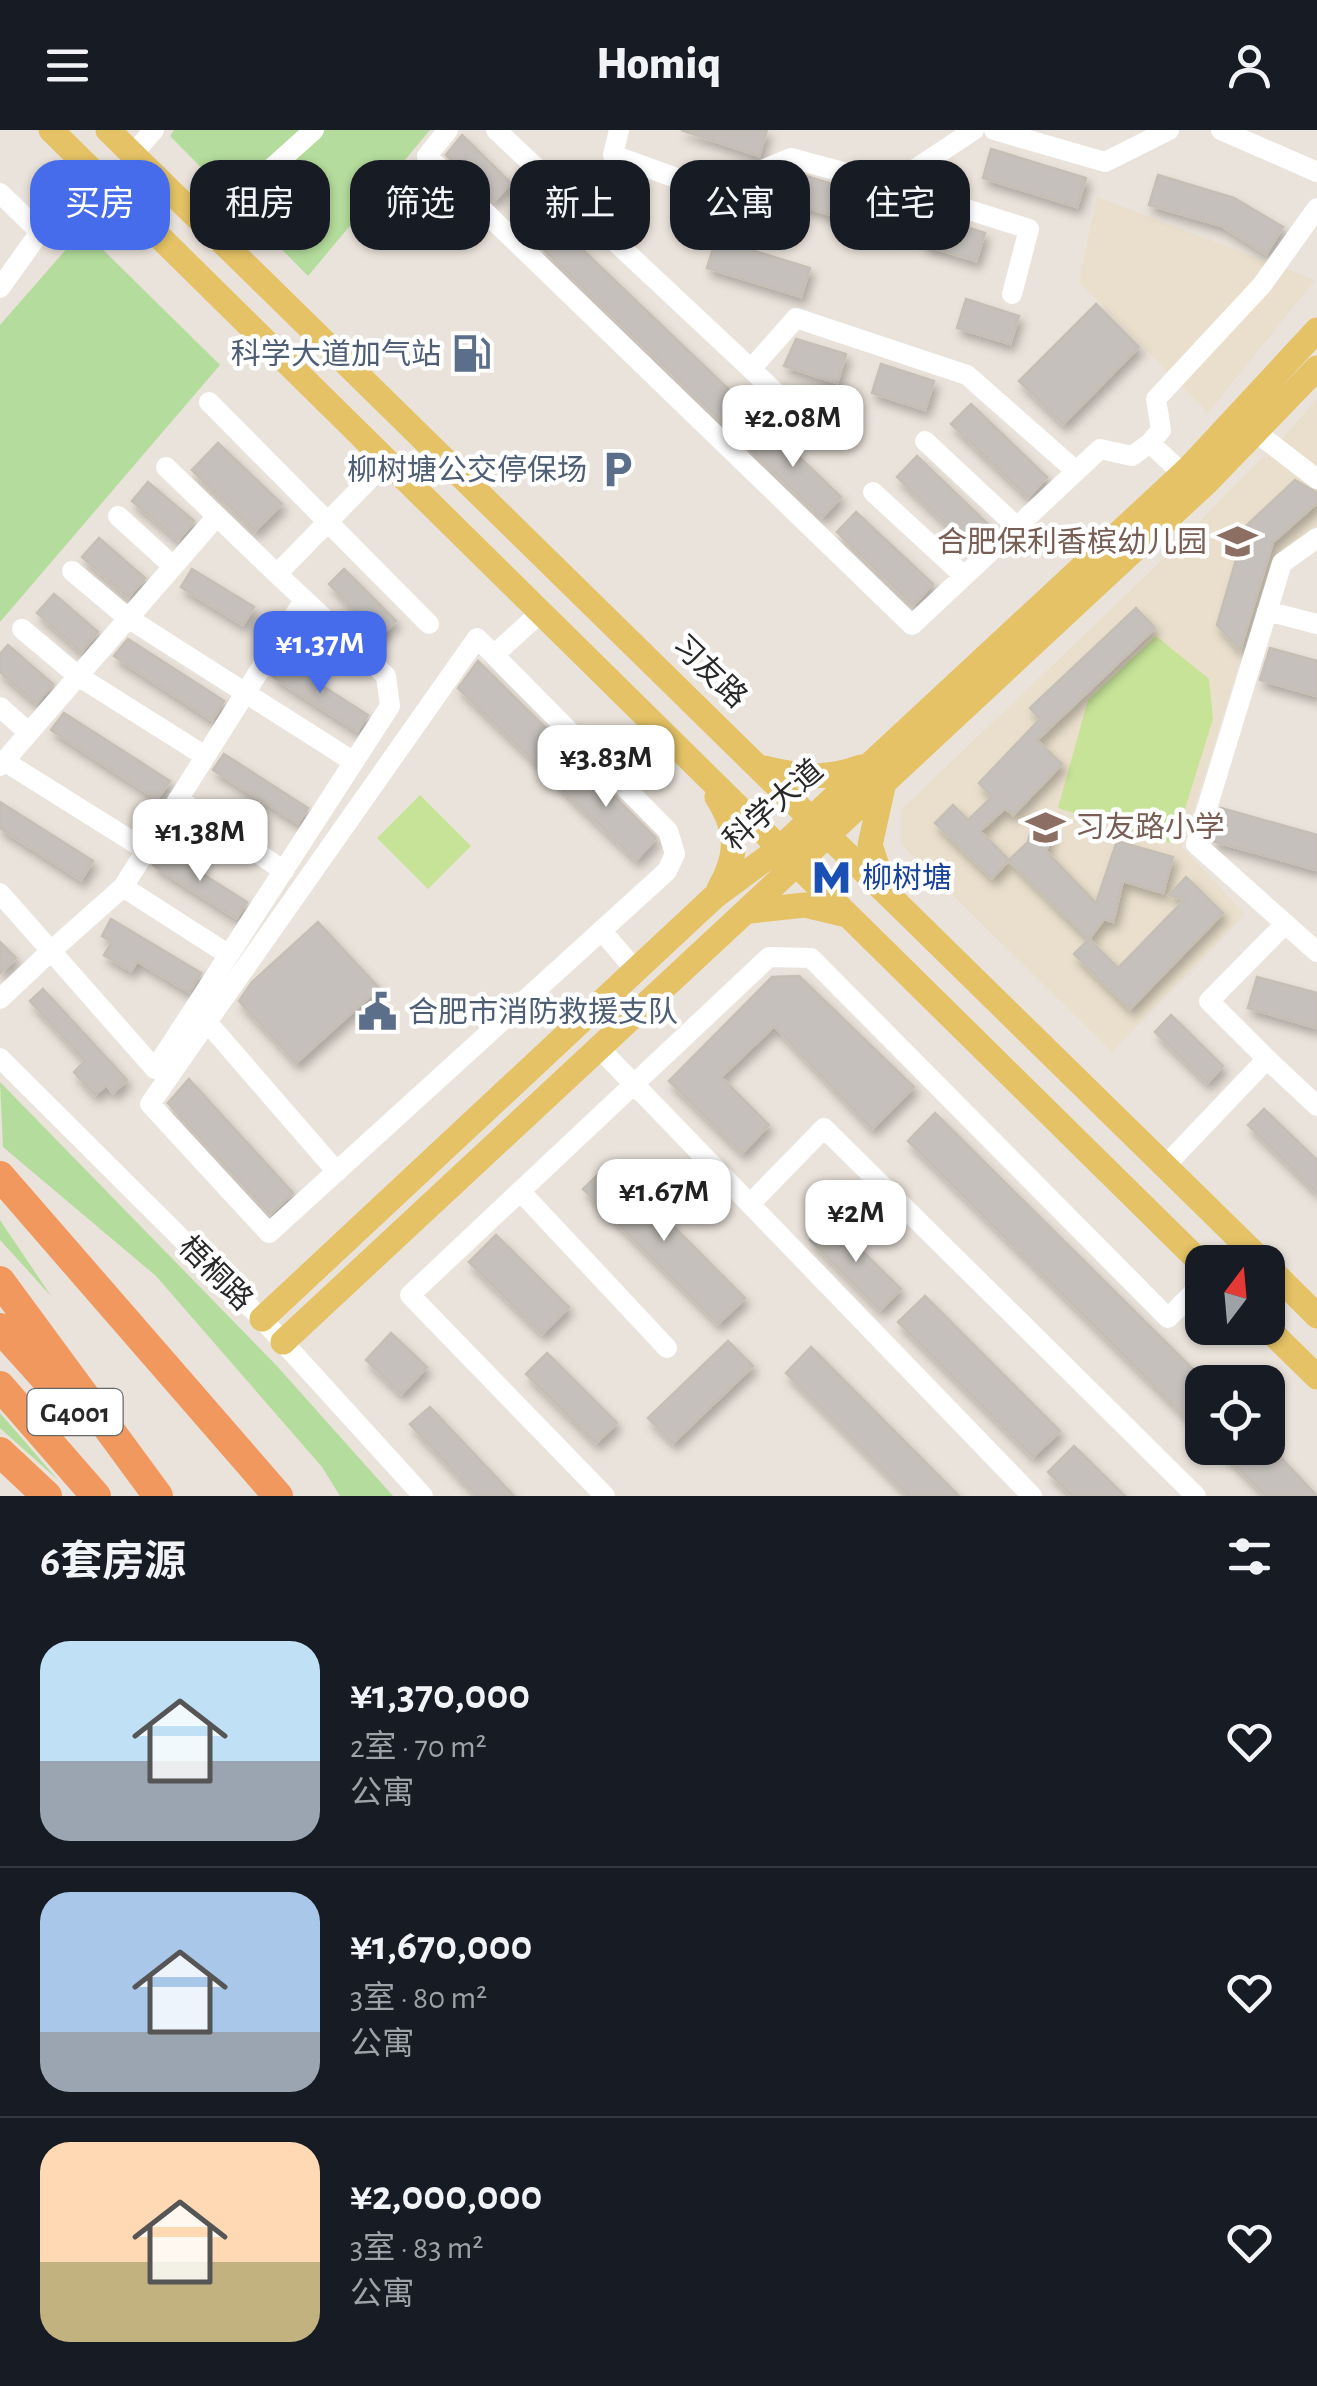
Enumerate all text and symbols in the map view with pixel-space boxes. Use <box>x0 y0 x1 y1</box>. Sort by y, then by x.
icon: menu <box>40 38 95 93</box>
icon: person <box>1222 38 1277 93</box>
text: Homiq <box>596 42 721 87</box>
chip: 买房 <box>30 160 170 250</box>
chip: 租房 <box>190 160 330 250</box>
chip: 筛选 <box>350 160 490 250</box>
chip: 新上 <box>510 160 650 250</box>
chip: 公寓 <box>670 160 810 250</box>
chip: 住宅 <box>830 160 970 250</box>
fuel station icon: 科学大道加气站 <box>450 333 492 375</box>
place label: 科学大道加气站 <box>231 338 441 370</box>
pin: ¥2.08M <box>712 385 874 470</box>
text: ¥2.08M <box>744 401 842 433</box>
parking icon: 柳树塘公交停保场 <box>596 449 638 491</box>
place label: 柳树塘公交停保场 <box>347 454 587 486</box>
school or university icon: 合肥保利香槟幼儿园 <box>1216 521 1258 563</box>
place label: 合肥保利香槟幼儿园 <box>937 526 1207 558</box>
pin: ¥1.37M <box>239 611 401 696</box>
text: ¥1.37M <box>276 627 364 659</box>
street label: 习友路 <box>667 628 753 714</box>
pin: ¥3.83M <box>525 725 687 810</box>
text: ¥3.83M <box>559 741 653 773</box>
street label: 科学大道 <box>717 754 829 856</box>
pin: ¥1.38M <box>119 799 281 884</box>
school or university icon: 习友路小学 <box>1024 806 1066 848</box>
place label: 习友路小学 <box>1075 811 1225 843</box>
text: ¥1.38M <box>155 815 245 847</box>
metro station icon: 柳树塘 <box>811 857 853 899</box>
place label: 柳树塘 <box>862 862 952 894</box>
public building icon: 合肥市消防救援支队 <box>357 991 399 1033</box>
place label: 合肥市消防救援支队 <box>408 996 678 1028</box>
pin: ¥1.67M <box>583 1159 745 1244</box>
text: ¥1.67M <box>619 1175 709 1207</box>
pin: ¥2M <box>808 1180 904 1265</box>
text: ¥2M <box>827 1196 885 1228</box>
street label: 梧桐路 <box>173 1230 259 1316</box>
north arrow <box>1185 1245 1285 1345</box>
map controls <box>1185 1245 1285 1465</box>
button: locate <box>1185 1365 1285 1465</box>
road number: G4001 <box>28 1389 122 1435</box>
icon: filters <box>1222 1529 1277 1584</box>
text: 6套房源 <box>40 1541 186 1583</box>
text: ¥1,370,000 <box>350 1674 530 1716</box>
icon: home <box>120 1681 240 1801</box>
icon: heart <box>1222 1714 1277 1769</box>
text: 2室 · 70 m² <box>350 1731 487 1763</box>
text: 公寓 <box>350 1777 414 1809</box>
text: ¥1,670,000 <box>350 1925 532 1967</box>
icon: home <box>120 1932 240 2052</box>
icon: heart <box>1222 1965 1277 2020</box>
text: 3室 · 80 m² <box>350 1982 487 2014</box>
text: 公寓 <box>350 2028 414 2060</box>
text: ¥2,000,000 <box>350 2175 542 2217</box>
icon: home <box>120 2182 240 2302</box>
icon: heart <box>1222 2215 1277 2270</box>
text: 3室 · 83 m² <box>350 2232 483 2264</box>
text: 公寓 <box>350 2278 414 2310</box>

